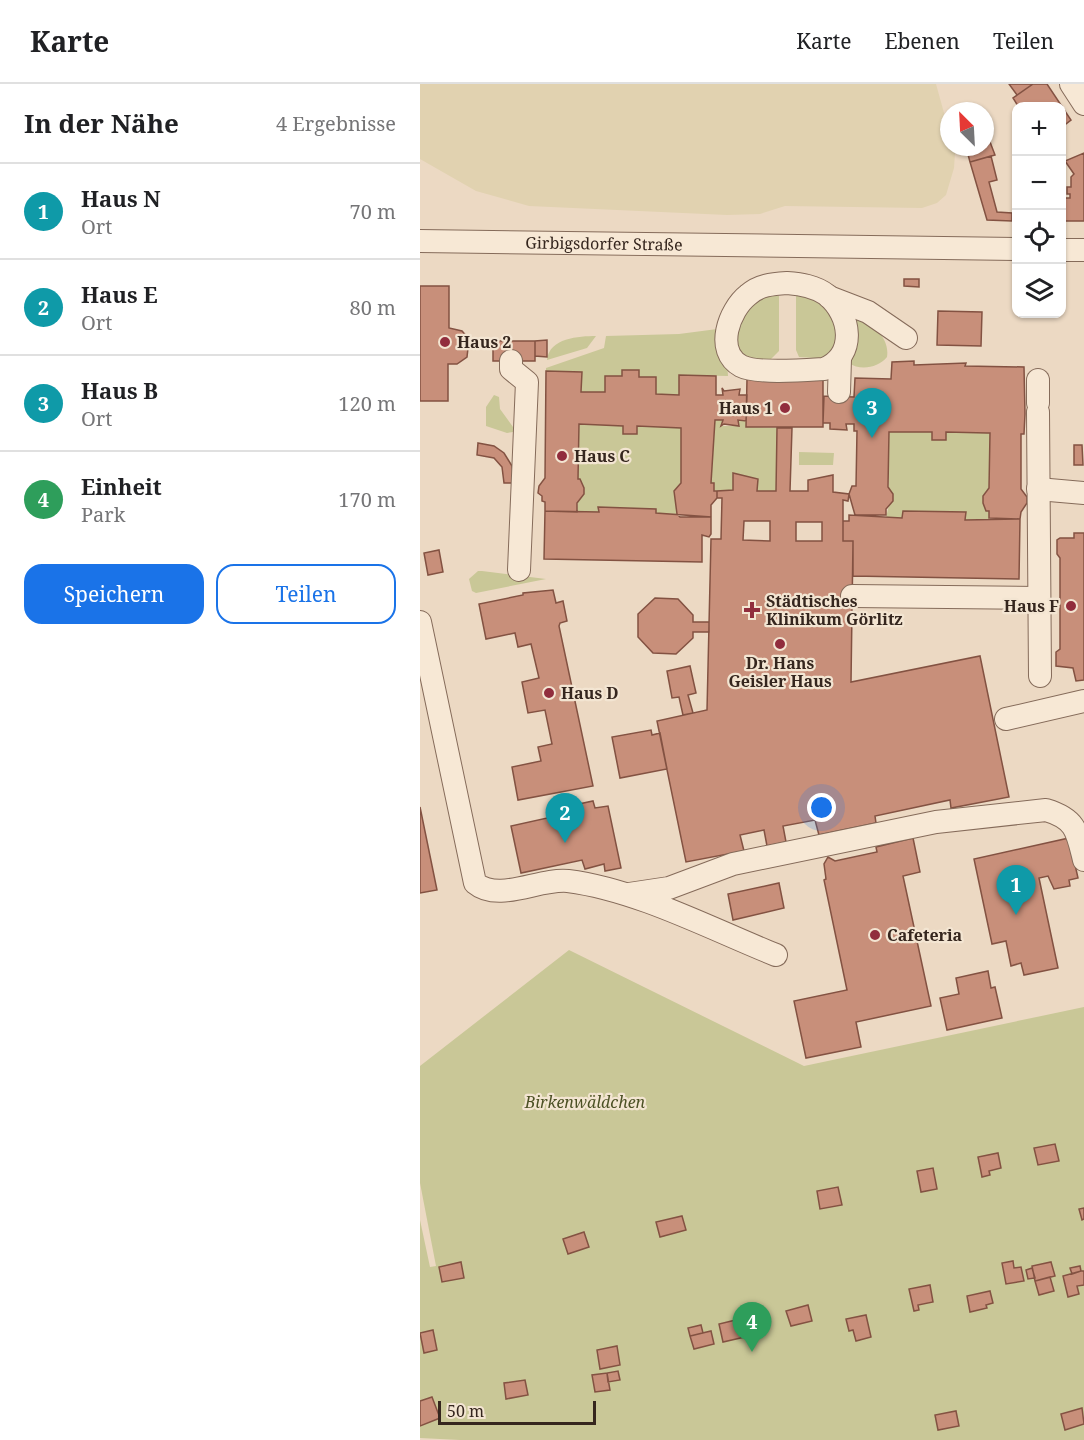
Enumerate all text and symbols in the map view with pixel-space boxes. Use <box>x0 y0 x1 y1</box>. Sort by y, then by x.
text: Karte <box>30 22 109 60</box>
text: Karte <box>796 27 851 55</box>
text: Ebenen <box>884 27 960 55</box>
text: Teilen <box>993 27 1054 55</box>
north arrow <box>940 102 994 156</box>
map controls <box>1012 102 1066 318</box>
button: + <box>1012 102 1066 156</box>
text: In der Nähe <box>24 105 179 141</box>
text: 4 Ergebnisse <box>276 110 396 137</box>
button: − <box>1012 156 1066 210</box>
text: Haus N <box>81 183 161 213</box>
text: 1 <box>38 198 49 225</box>
text: 70 m <box>350 198 396 225</box>
button: locate <box>1012 210 1066 264</box>
text: Ort <box>81 213 112 240</box>
street label: Girbigsdorfer Straße <box>525 231 683 256</box>
button: layers <box>1012 264 1066 318</box>
text: Haus E <box>81 279 158 309</box>
text: 2 <box>38 294 49 321</box>
text: 80 m <box>350 294 396 321</box>
text: Ort <box>81 309 112 336</box>
place label: Haus 2 <box>457 331 511 353</box>
marker: Haus 2 <box>438 335 452 349</box>
text: Haus B <box>81 375 158 405</box>
pin: 3 <box>852 388 892 438</box>
text: 3 <box>38 390 49 417</box>
text: 120 m <box>338 390 396 417</box>
place label: Haus 1 <box>719 397 773 419</box>
marker: Haus 1 <box>778 401 792 415</box>
text: Ort <box>81 405 112 432</box>
place label: Haus C <box>574 445 630 467</box>
marker: Haus C <box>555 449 569 463</box>
text: Einheit <box>81 471 162 501</box>
text: 4 <box>38 486 49 513</box>
text: 170 m <box>338 486 396 513</box>
text: Park <box>81 501 125 528</box>
button: Speichern <box>24 564 204 624</box>
button: Teilen <box>216 564 396 624</box>
place label: Städtisches Klinikum Görlitz <box>766 590 903 630</box>
place label: Haus F <box>1004 595 1059 617</box>
marker: Haus F <box>1064 599 1078 613</box>
marker: Städtisches Klinikum Görlitz <box>743 601 761 619</box>
marker: Dr. Hans Geisler Haus <box>773 637 787 651</box>
place label: Dr. Hans Geisler Haus <box>728 652 832 692</box>
place label: Haus D <box>561 682 619 704</box>
marker: Haus D <box>542 686 556 700</box>
your location <box>807 793 836 822</box>
pin: 2 <box>546 794 584 843</box>
pin: 1 <box>996 866 1036 915</box>
place label: Cafeteria <box>887 924 963 946</box>
marker: Cafeteria <box>868 928 882 942</box>
park label: Birkenwäldchen <box>524 1091 646 1113</box>
pin: 4 <box>732 1302 772 1352</box>
scale bar <box>438 1398 596 1426</box>
text: 50 m <box>447 1400 484 1422</box>

